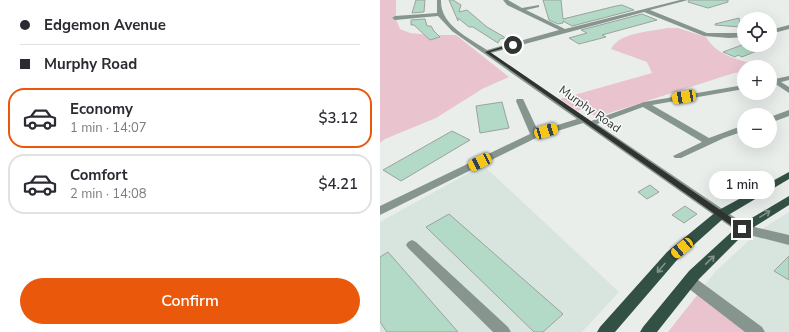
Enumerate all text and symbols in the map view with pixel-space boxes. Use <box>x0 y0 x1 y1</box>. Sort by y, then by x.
map controls <box>737 12 777 148</box>
button: locate <box>737 12 777 52</box>
text: Edgemon Avenue <box>44 15 166 35</box>
route start <box>504 36 522 54</box>
text: Murphy Road <box>44 54 137 74</box>
button: + <box>737 60 777 100</box>
street label: Murphy Road <box>556 82 624 136</box>
car <box>671 89 697 105</box>
text: Economy <box>70 99 133 119</box>
icon: car <box>22 100 58 136</box>
text: $3.12 <box>318 108 358 128</box>
button: − <box>737 108 777 148</box>
text: 1 min · 14:07 <box>70 119 146 137</box>
car <box>533 122 559 140</box>
car <box>467 151 493 173</box>
text: Comfort <box>70 165 127 185</box>
icon: car <box>22 166 58 202</box>
callout: 1 min <box>709 171 775 199</box>
text: $4.21 <box>318 174 358 194</box>
text: 1 min <box>725 176 759 194</box>
text: 2 min · 14:08 <box>70 185 146 203</box>
one-way arrow <box>759 210 771 218</box>
route end <box>733 220 751 238</box>
car <box>669 236 695 260</box>
one-way arrow <box>704 256 714 265</box>
one-way arrow <box>656 263 666 273</box>
button: Confirm <box>20 278 360 324</box>

